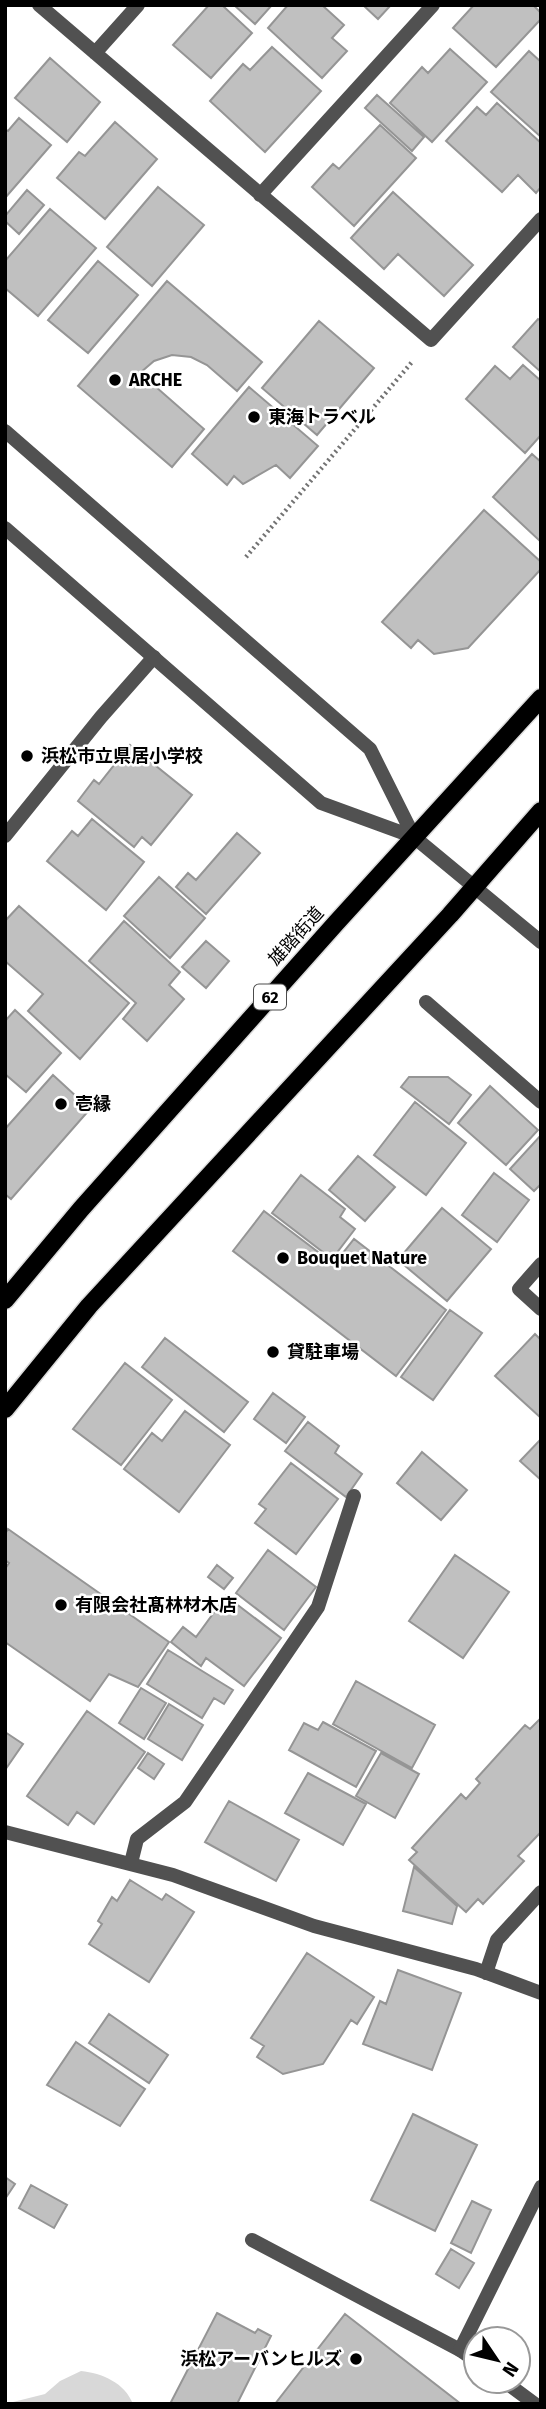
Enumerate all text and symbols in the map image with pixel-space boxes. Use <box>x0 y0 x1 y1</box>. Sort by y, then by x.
place label: ARCHE <box>128 369 182 391</box>
marker: ARCHE <box>107 372 123 388</box>
place label: 東海トラベル <box>268 406 376 428</box>
marker: 東海トラベル <box>246 409 262 425</box>
place label: 浜松市立県居小学校 <box>41 745 203 767</box>
marker: 浜松市立県居小学校 <box>19 748 35 764</box>
street label: 雄踏街道 <box>264 902 328 970</box>
road number: 62 <box>254 984 286 1009</box>
place label: 壱縁 <box>75 1093 111 1115</box>
marker: 壱縁 <box>53 1096 69 1112</box>
place label: Bouquet Nature <box>297 1247 427 1269</box>
marker: Bouquet Nature <box>275 1250 291 1266</box>
place label: 貸駐車場 <box>287 1341 359 1363</box>
marker: 貸駐車場 <box>265 1344 281 1360</box>
place label: 有限会社髙林材木店 <box>75 1594 237 1616</box>
marker: 有限会社髙林材木店 <box>53 1597 69 1613</box>
north arrow <box>462 2325 532 2395</box>
place label: 浜松アーバンヒルズ <box>180 2348 342 2370</box>
marker: 浜松アーバンヒルズ <box>348 2351 364 2367</box>
text: N <box>497 2358 524 2381</box>

